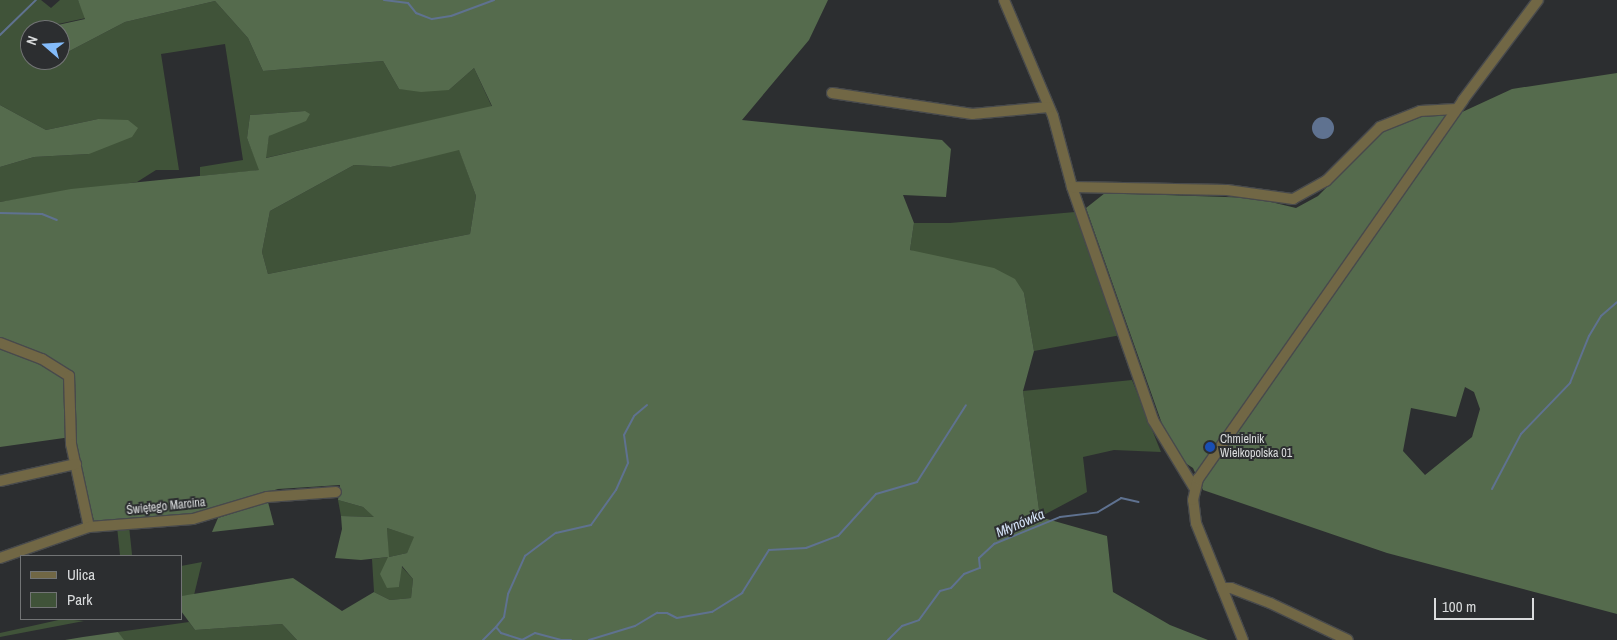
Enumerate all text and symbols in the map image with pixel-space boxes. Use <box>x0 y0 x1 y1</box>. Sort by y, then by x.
north arrow <box>20 20 70 70</box>
text: N <box>22 34 42 47</box>
place label: Chmielnik Wielkopolska 01 <box>1220 433 1292 461</box>
marker: Chmielnik Wielkopolska 01 <box>1204 441 1216 453</box>
street label: Świętego Marcina <box>126 496 206 518</box>
water label: Młynówka <box>993 505 1047 541</box>
legend <box>20 555 182 620</box>
text: Ulica <box>67 564 95 585</box>
scale bar <box>1437 588 1537 620</box>
text: Park <box>67 589 92 610</box>
text: 100 m <box>1442 596 1476 617</box>

